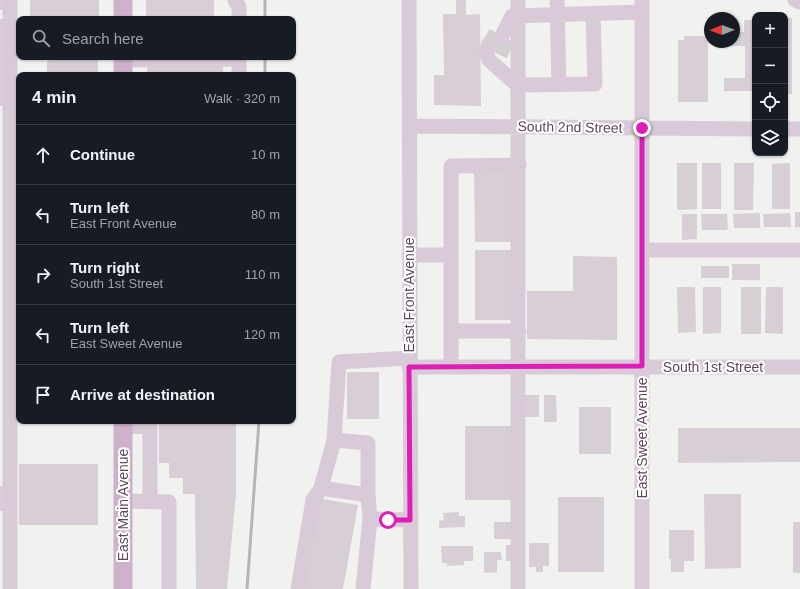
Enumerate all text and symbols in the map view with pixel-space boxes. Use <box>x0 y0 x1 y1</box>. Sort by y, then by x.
north arrow <box>704 12 740 48</box>
map controls <box>752 12 788 156</box>
button: + <box>752 12 788 48</box>
search box <box>16 16 296 60</box>
icon: search <box>30 27 52 49</box>
text: Search here <box>62 30 144 47</box>
button: − <box>752 48 788 84</box>
button: locate <box>752 84 788 120</box>
text: 4 min <box>32 88 76 107</box>
text: Walk · 320 m <box>204 91 280 106</box>
street label: South 2nd Street <box>517 118 623 136</box>
route end <box>633 119 651 137</box>
button: layers <box>752 120 788 156</box>
icon: ahead <box>32 144 54 166</box>
text: Continue <box>70 146 135 163</box>
text: 10 m <box>251 147 280 162</box>
text: Turn left <box>70 199 129 216</box>
icon: left <box>32 204 54 226</box>
text: 80 m <box>251 207 280 222</box>
text: East Front Avenue <box>70 216 177 231</box>
street label: East Front Avenue <box>401 237 417 352</box>
text: Turn right <box>70 259 140 276</box>
icon: right <box>32 264 54 286</box>
text: 110 m <box>245 267 280 282</box>
text: South 1st Street <box>70 276 163 291</box>
text: Turn left <box>70 319 129 336</box>
icon: left <box>32 324 54 346</box>
text: 120 m <box>244 327 280 342</box>
text: East Sweet Avenue <box>70 336 183 351</box>
street label: South 1st Street <box>663 359 763 375</box>
street label: East Sweet Avenue <box>634 377 650 499</box>
icon: arrive <box>32 384 54 406</box>
text: Arrive at destination <box>70 386 215 403</box>
street label: East Main Avenue <box>115 448 131 561</box>
route start <box>379 511 397 529</box>

